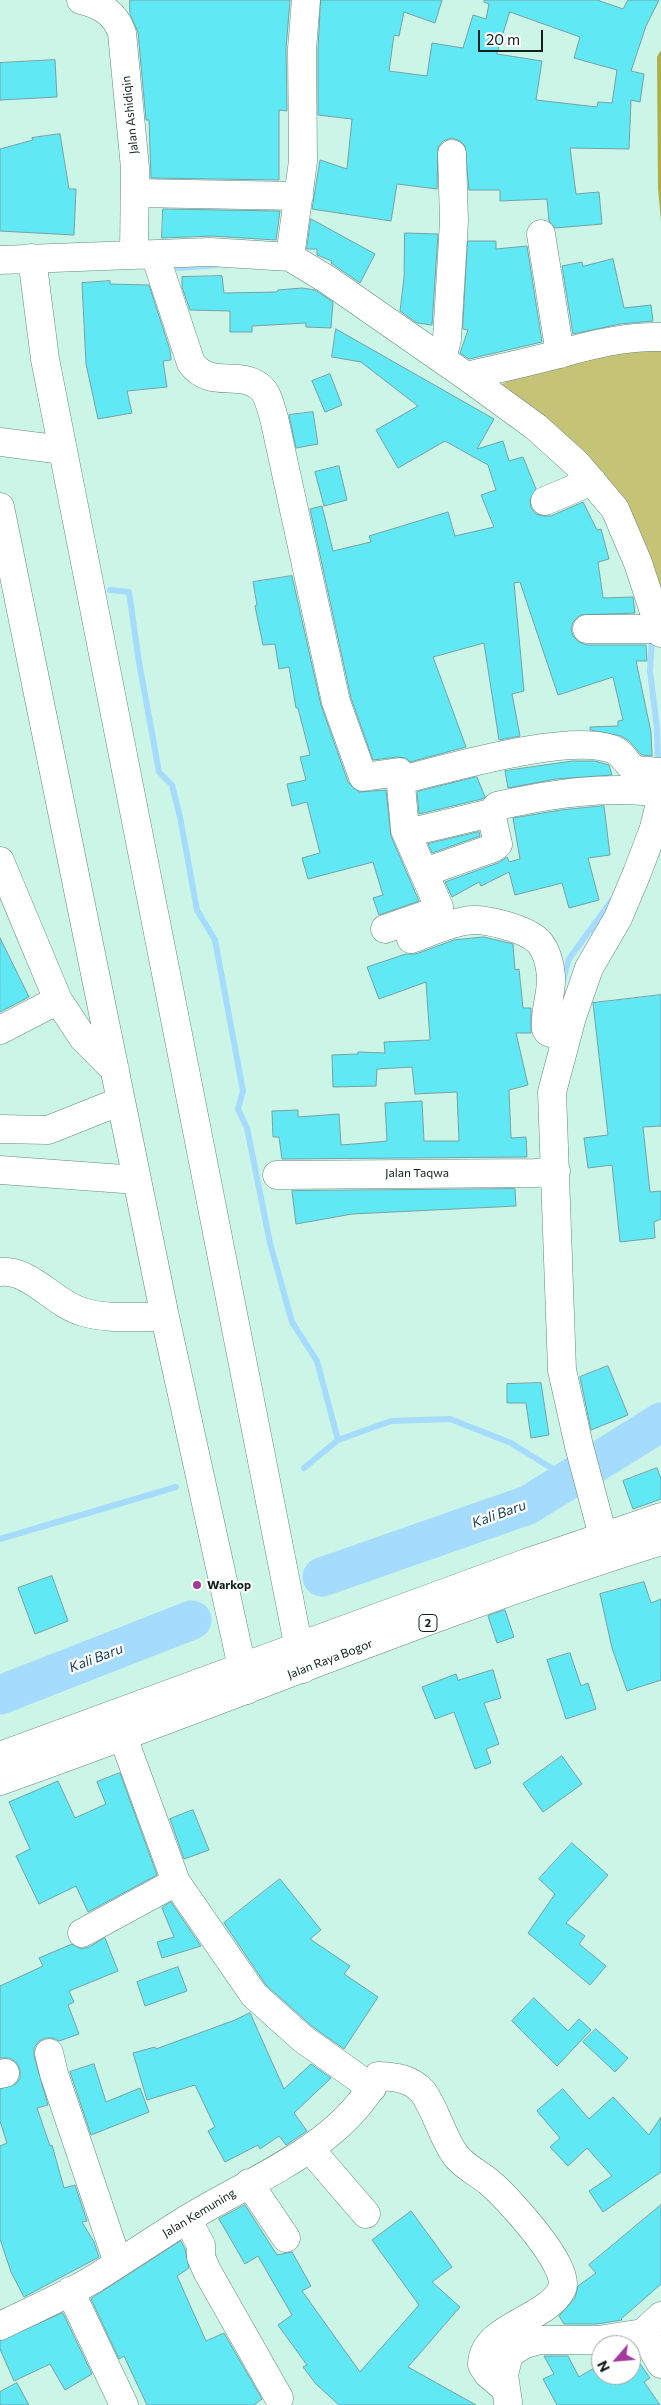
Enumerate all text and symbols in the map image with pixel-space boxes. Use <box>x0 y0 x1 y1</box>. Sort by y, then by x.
scale bar <box>481 20 546 52</box>
text: 20 m <box>486 30 520 48</box>
street label: Jalan Ashidiqin <box>119 75 141 155</box>
street label: Jalan Taqwa <box>385 1166 449 1180</box>
water label: Kali Baru <box>470 1496 528 1532</box>
place label: Warkop <box>207 1578 251 1592</box>
marker: Warkop <box>191 1579 203 1591</box>
road number: 2 <box>419 1615 437 1632</box>
street label: Jalan Raya Bogor <box>285 1636 375 1682</box>
water label: Kali Baru <box>67 1640 125 1676</box>
street label: Jalan Kemuning <box>160 2186 238 2240</box>
north arrow <box>591 2335 641 2385</box>
text: N <box>593 2358 613 2375</box>

